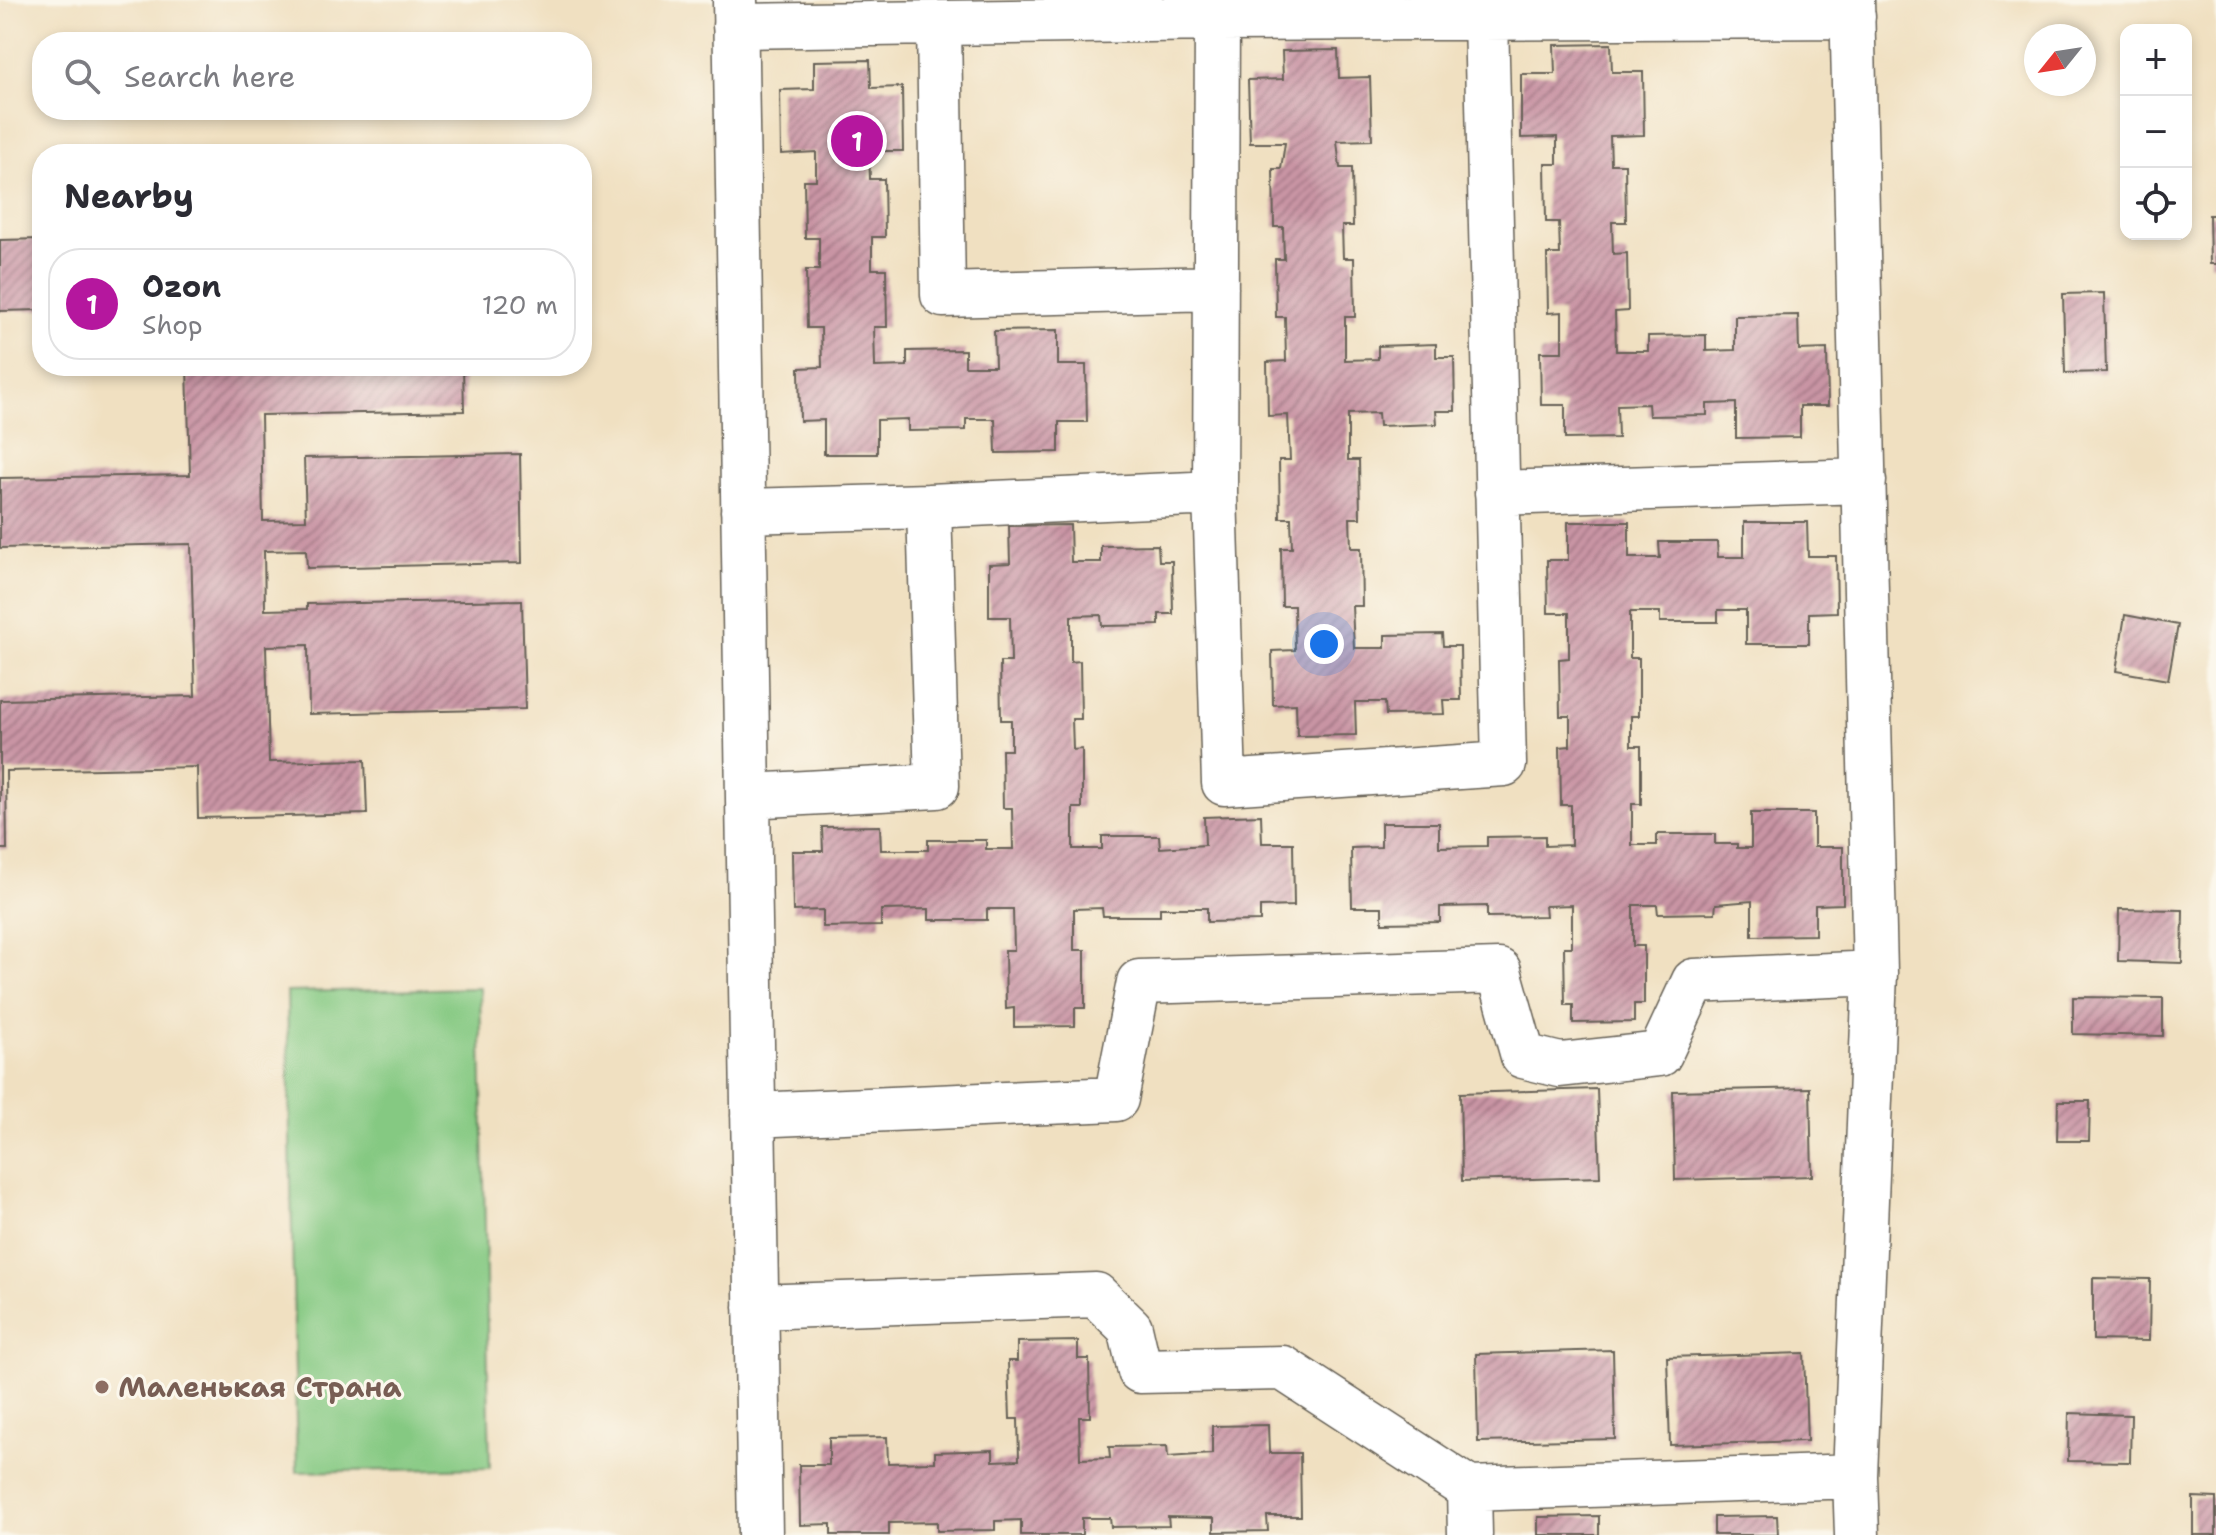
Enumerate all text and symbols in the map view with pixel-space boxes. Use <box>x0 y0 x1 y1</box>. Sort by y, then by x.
north arrow <box>2024 24 2096 96</box>
map controls <box>2120 24 2192 240</box>
button: + <box>2120 24 2192 96</box>
search box <box>32 32 592 120</box>
icon: search <box>60 54 104 98</box>
text: Search here <box>124 56 295 97</box>
button: − <box>2120 96 2192 168</box>
pin: 1 <box>831 111 883 171</box>
button: locate <box>2120 168 2192 240</box>
text: Nearby <box>64 173 194 219</box>
text: Ozon <box>142 266 221 307</box>
text: 1 <box>86 287 98 322</box>
text: 120 m <box>482 287 558 322</box>
text: Shop <box>142 307 203 342</box>
your location <box>1304 624 1344 664</box>
place label: Маленькая Страна <box>118 1368 402 1406</box>
marker: Маленькая Страна <box>93 1378 111 1396</box>

